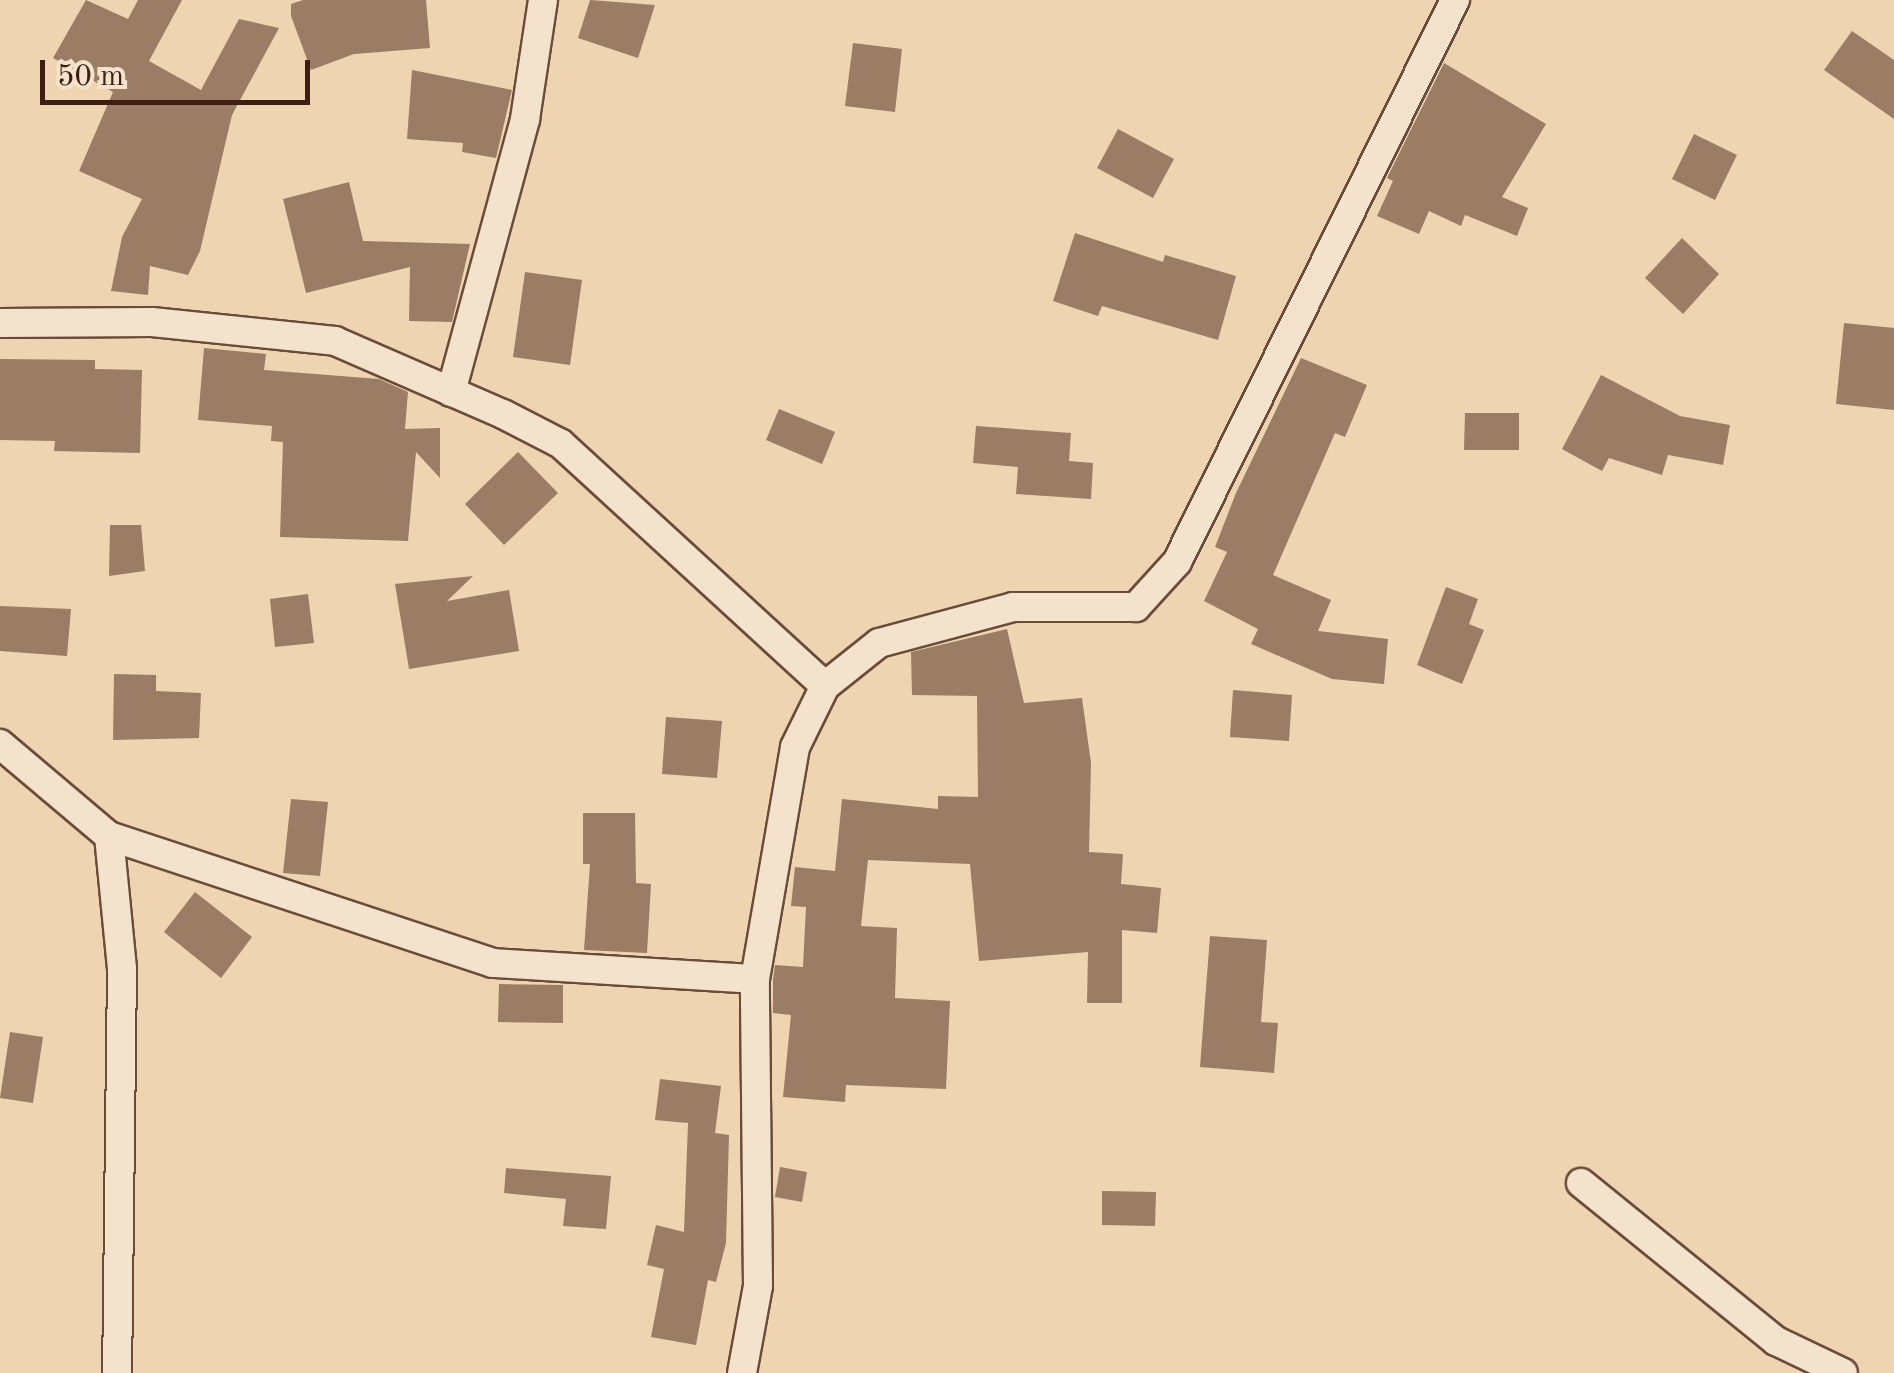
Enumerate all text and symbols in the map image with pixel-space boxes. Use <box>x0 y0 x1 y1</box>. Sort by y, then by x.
scale bar <box>45 40 315 102</box>
text: 50 m <box>57 62 124 92</box>

